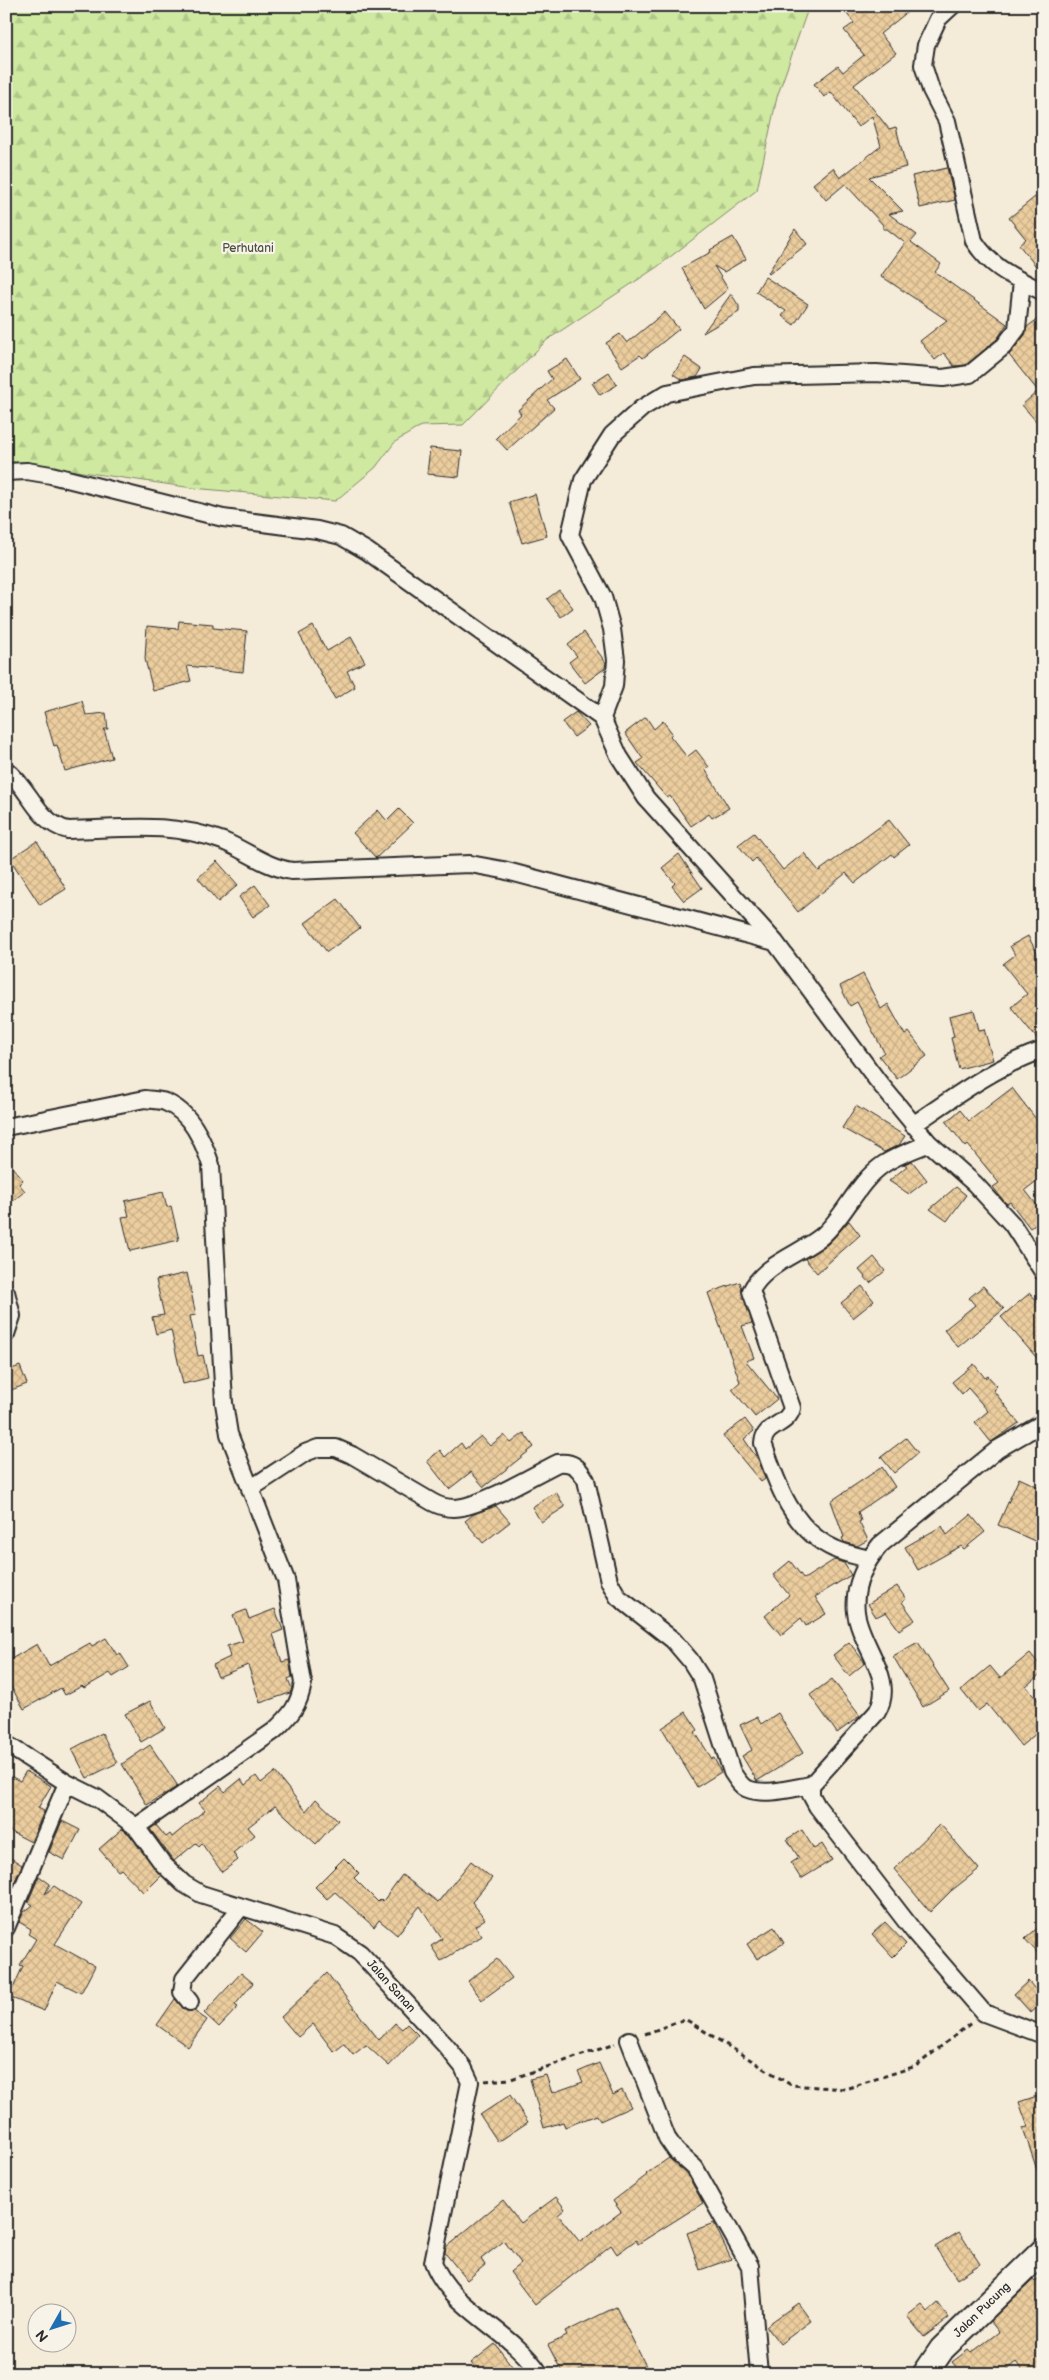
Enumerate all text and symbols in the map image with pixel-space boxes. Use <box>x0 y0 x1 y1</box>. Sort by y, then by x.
park label: Perhutani <box>222 241 274 256</box>
street label: Jalan Sanan <box>363 1956 419 2016</box>
street label: Jalan Pucung <box>950 2279 1014 2341</box>
north arrow <box>28 2302 78 2352</box>
text: N <box>32 2326 52 2345</box>

